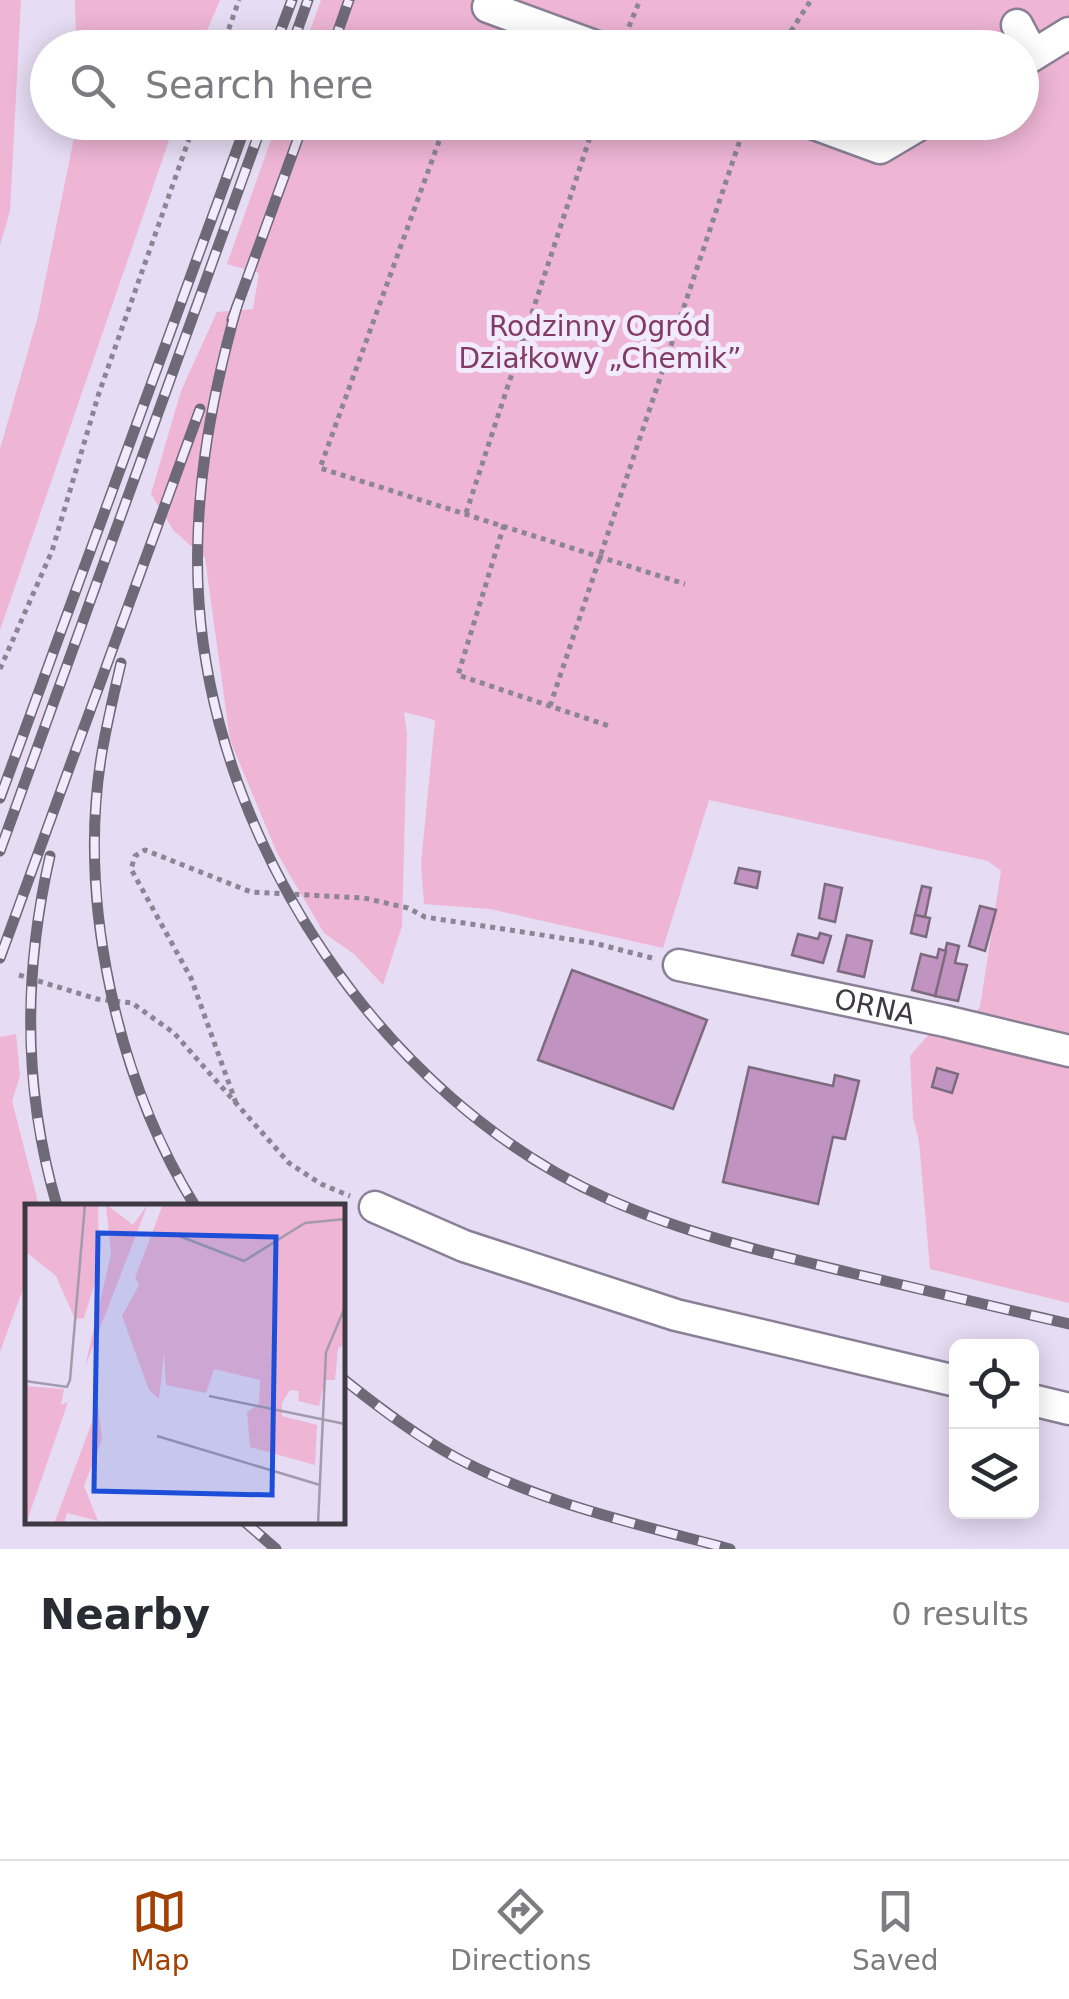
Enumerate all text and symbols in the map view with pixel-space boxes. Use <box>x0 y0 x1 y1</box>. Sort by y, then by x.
search box <box>30 30 1039 140</box>
icon: search <box>65 58 120 113</box>
text: Search here <box>145 63 373 107</box>
park label: Rodzinny Ogród Działkowy „Chemik” <box>458 310 742 375</box>
street label: ORNA <box>831 982 918 1031</box>
inset map <box>25 1204 345 1524</box>
map controls <box>949 1339 1039 1519</box>
button: locate <box>949 1339 1039 1429</box>
button: layers <box>949 1429 1039 1519</box>
text: Nearby <box>40 1590 210 1639</box>
text: 0 results <box>891 1595 1029 1633</box>
tab: Map <box>130 1884 189 1977</box>
tab: Directions <box>450 1884 591 1977</box>
tab: Saved <box>852 1884 939 1977</box>

